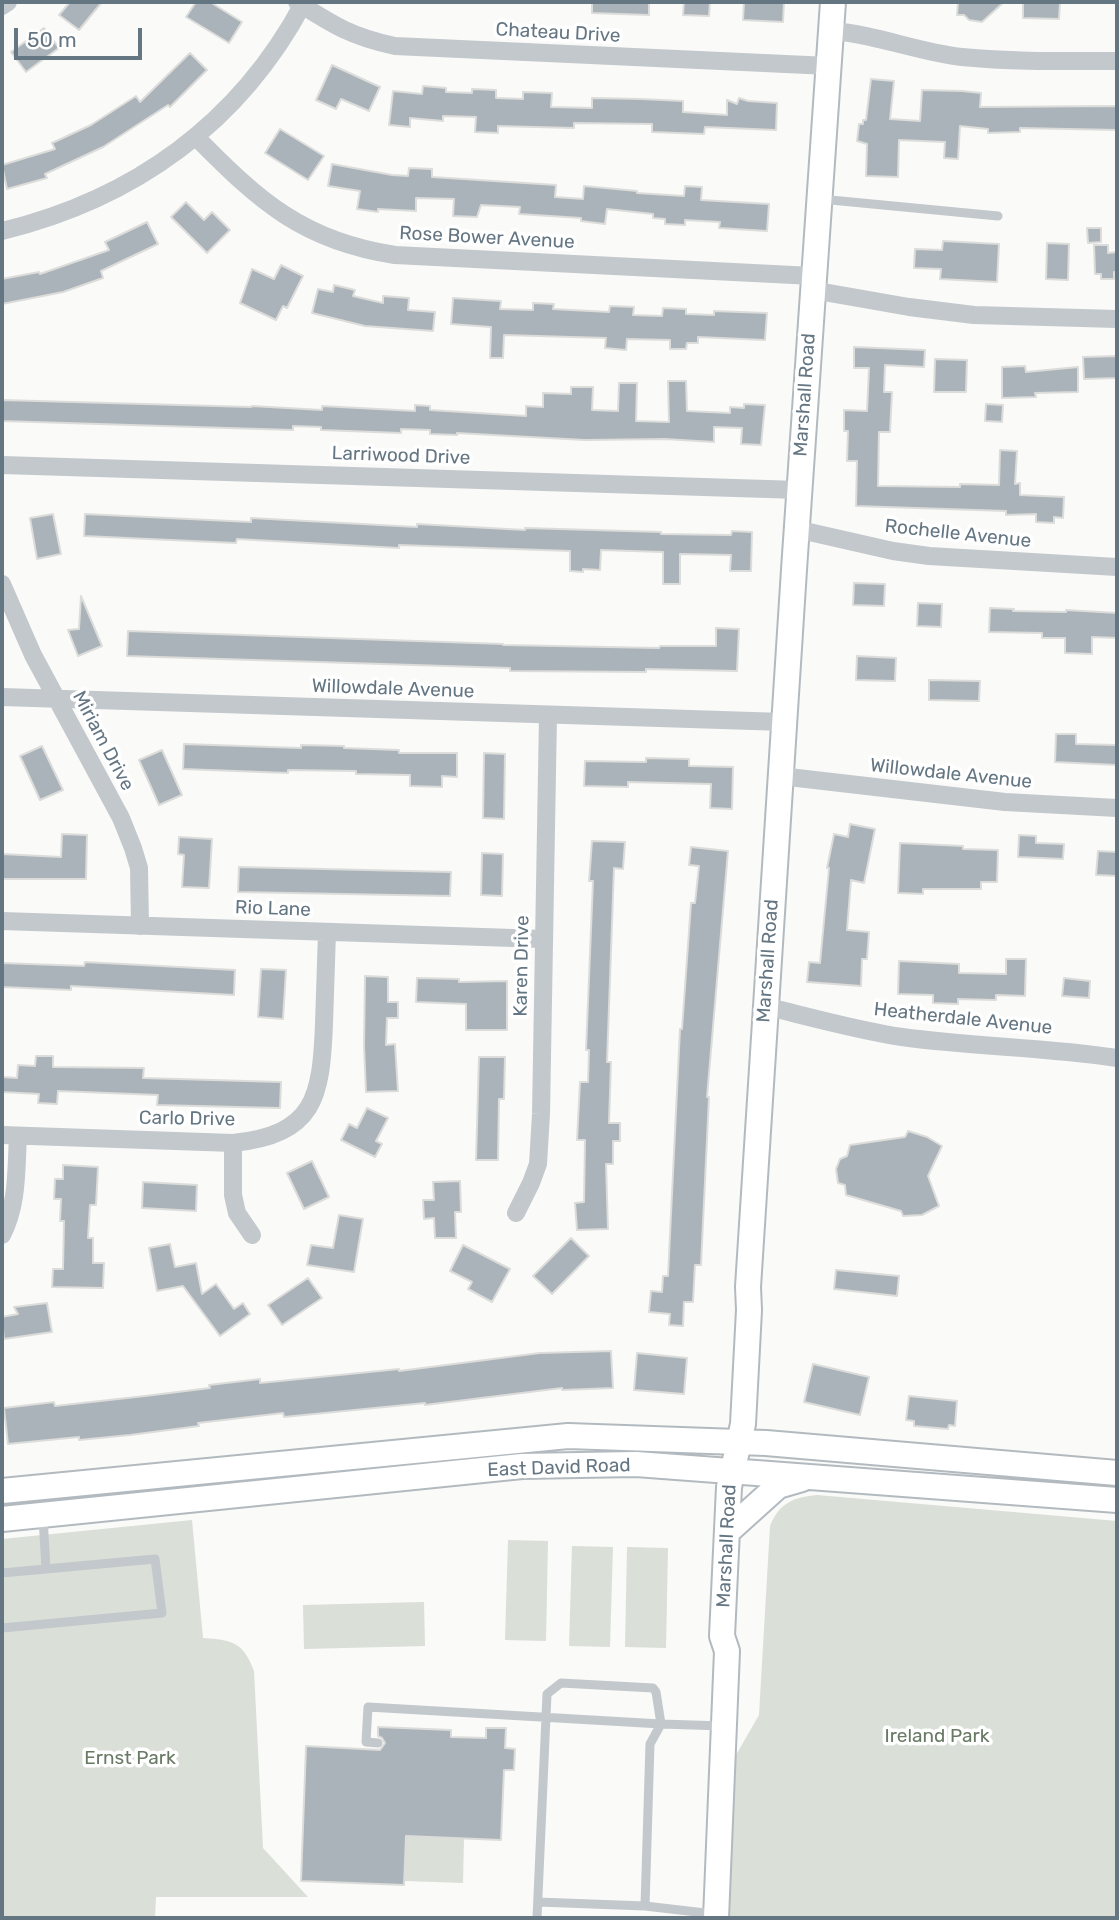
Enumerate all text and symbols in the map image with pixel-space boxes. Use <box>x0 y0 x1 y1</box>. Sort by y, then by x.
scale bar <box>18 14 145 58</box>
street label: Chateau Drive <box>495 18 621 48</box>
text: 50 m <box>27 27 77 52</box>
street label: Rose Bower Avenue <box>399 222 575 254</box>
street label: Marshall Road <box>789 333 821 457</box>
street label: Larriwood Drive <box>331 442 471 470</box>
street label: Rochelle Avenue <box>884 515 1032 553</box>
street label: Willowdale Avenue <box>311 675 475 703</box>
street label: Miriam Drive <box>67 687 139 795</box>
street label: Willowdale Avenue <box>869 754 1033 794</box>
street label: Rio Lane <box>235 896 311 922</box>
street label: Marshall Road <box>752 899 784 1023</box>
street label: Karen Drive <box>510 915 534 1017</box>
street label: Heatherdale Avenue <box>873 998 1053 1040</box>
street label: Carlo Drive <box>139 1107 235 1131</box>
street label: East David Road <box>487 1454 631 1482</box>
street label: Marshall Road <box>712 1484 742 1608</box>
park label: Ireland Park <box>885 1726 989 1748</box>
park label: Ernst Park <box>84 1748 176 1770</box>

